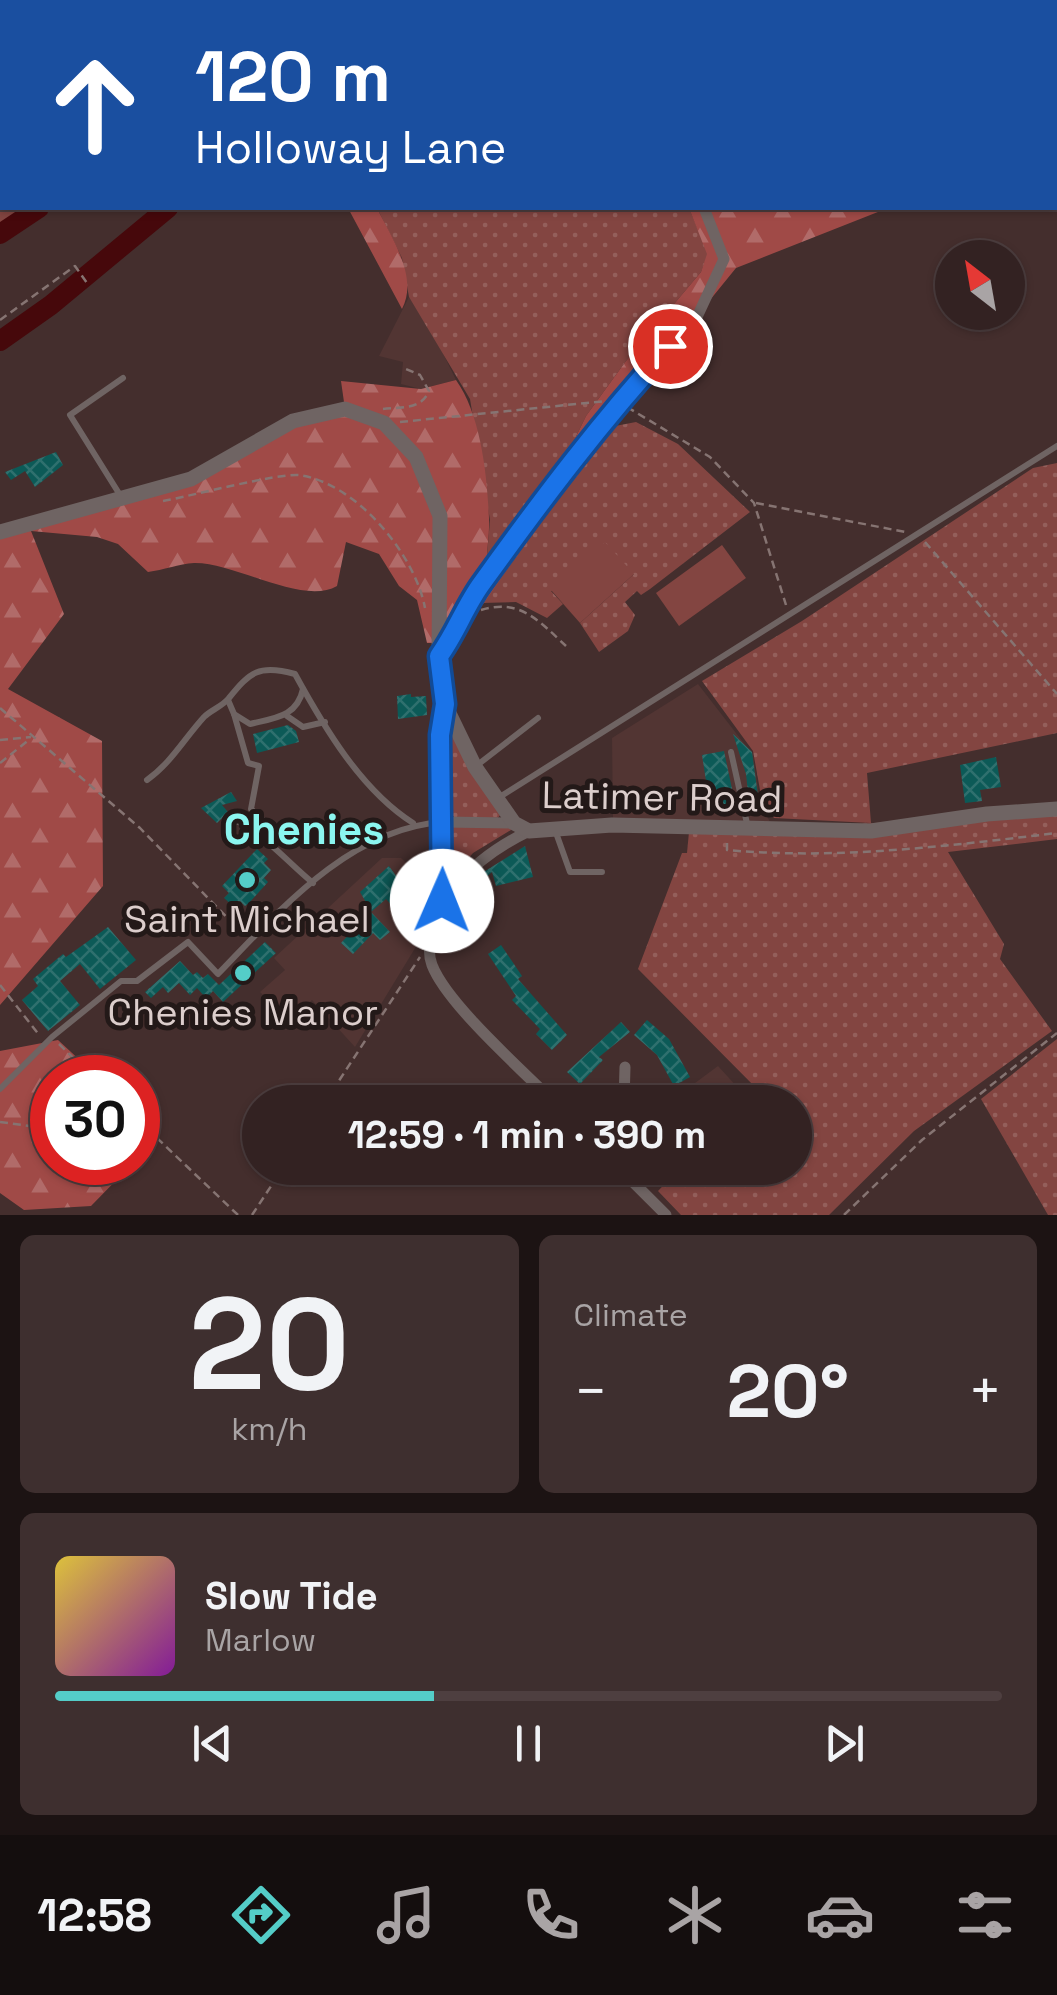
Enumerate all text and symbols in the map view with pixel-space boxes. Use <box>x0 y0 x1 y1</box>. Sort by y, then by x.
text: 120 m <box>195 32 391 121</box>
icon: ahead <box>30 40 160 170</box>
text: Holloway Lane <box>195 119 507 176</box>
north arrow <box>935 240 1025 330</box>
map controls <box>935 240 1025 330</box>
pin <box>628 304 713 389</box>
icon: arrive <box>643 319 698 374</box>
street label: Latimer Road <box>541 771 783 823</box>
district label: Chenies <box>224 803 384 856</box>
position arrow <box>390 849 494 953</box>
marker: Saint Michael <box>236 869 258 891</box>
place label: Saint Michael <box>124 895 370 943</box>
marker: Chenies Manor <box>232 962 254 984</box>
place label: Chenies Manor <box>108 988 378 1036</box>
speed limit sign: 30 <box>30 1055 160 1185</box>
text: 12:59 · 1 min · 390 m <box>348 1111 706 1159</box>
text: 20 <box>189 1261 350 1427</box>
text: Climate <box>574 1295 688 1335</box>
text: 20° <box>726 1343 849 1439</box>
text: − <box>574 1356 608 1426</box>
text: + <box>968 1356 1002 1426</box>
text: km/h <box>231 1409 307 1449</box>
text: Slow Tide <box>205 1572 378 1620</box>
text: Marlow <box>205 1620 316 1660</box>
icon: previous <box>185 1716 240 1771</box>
icon: pause <box>501 1716 556 1771</box>
icon: next <box>817 1716 872 1771</box>
icon: directions <box>226 1880 296 1950</box>
icon: music <box>371 1880 441 1950</box>
icon: phone <box>516 1880 586 1950</box>
icon: climate <box>660 1880 730 1950</box>
icon: car <box>805 1880 875 1950</box>
icon: filters <box>950 1880 1020 1950</box>
text: 12:58 <box>37 1887 152 1944</box>

